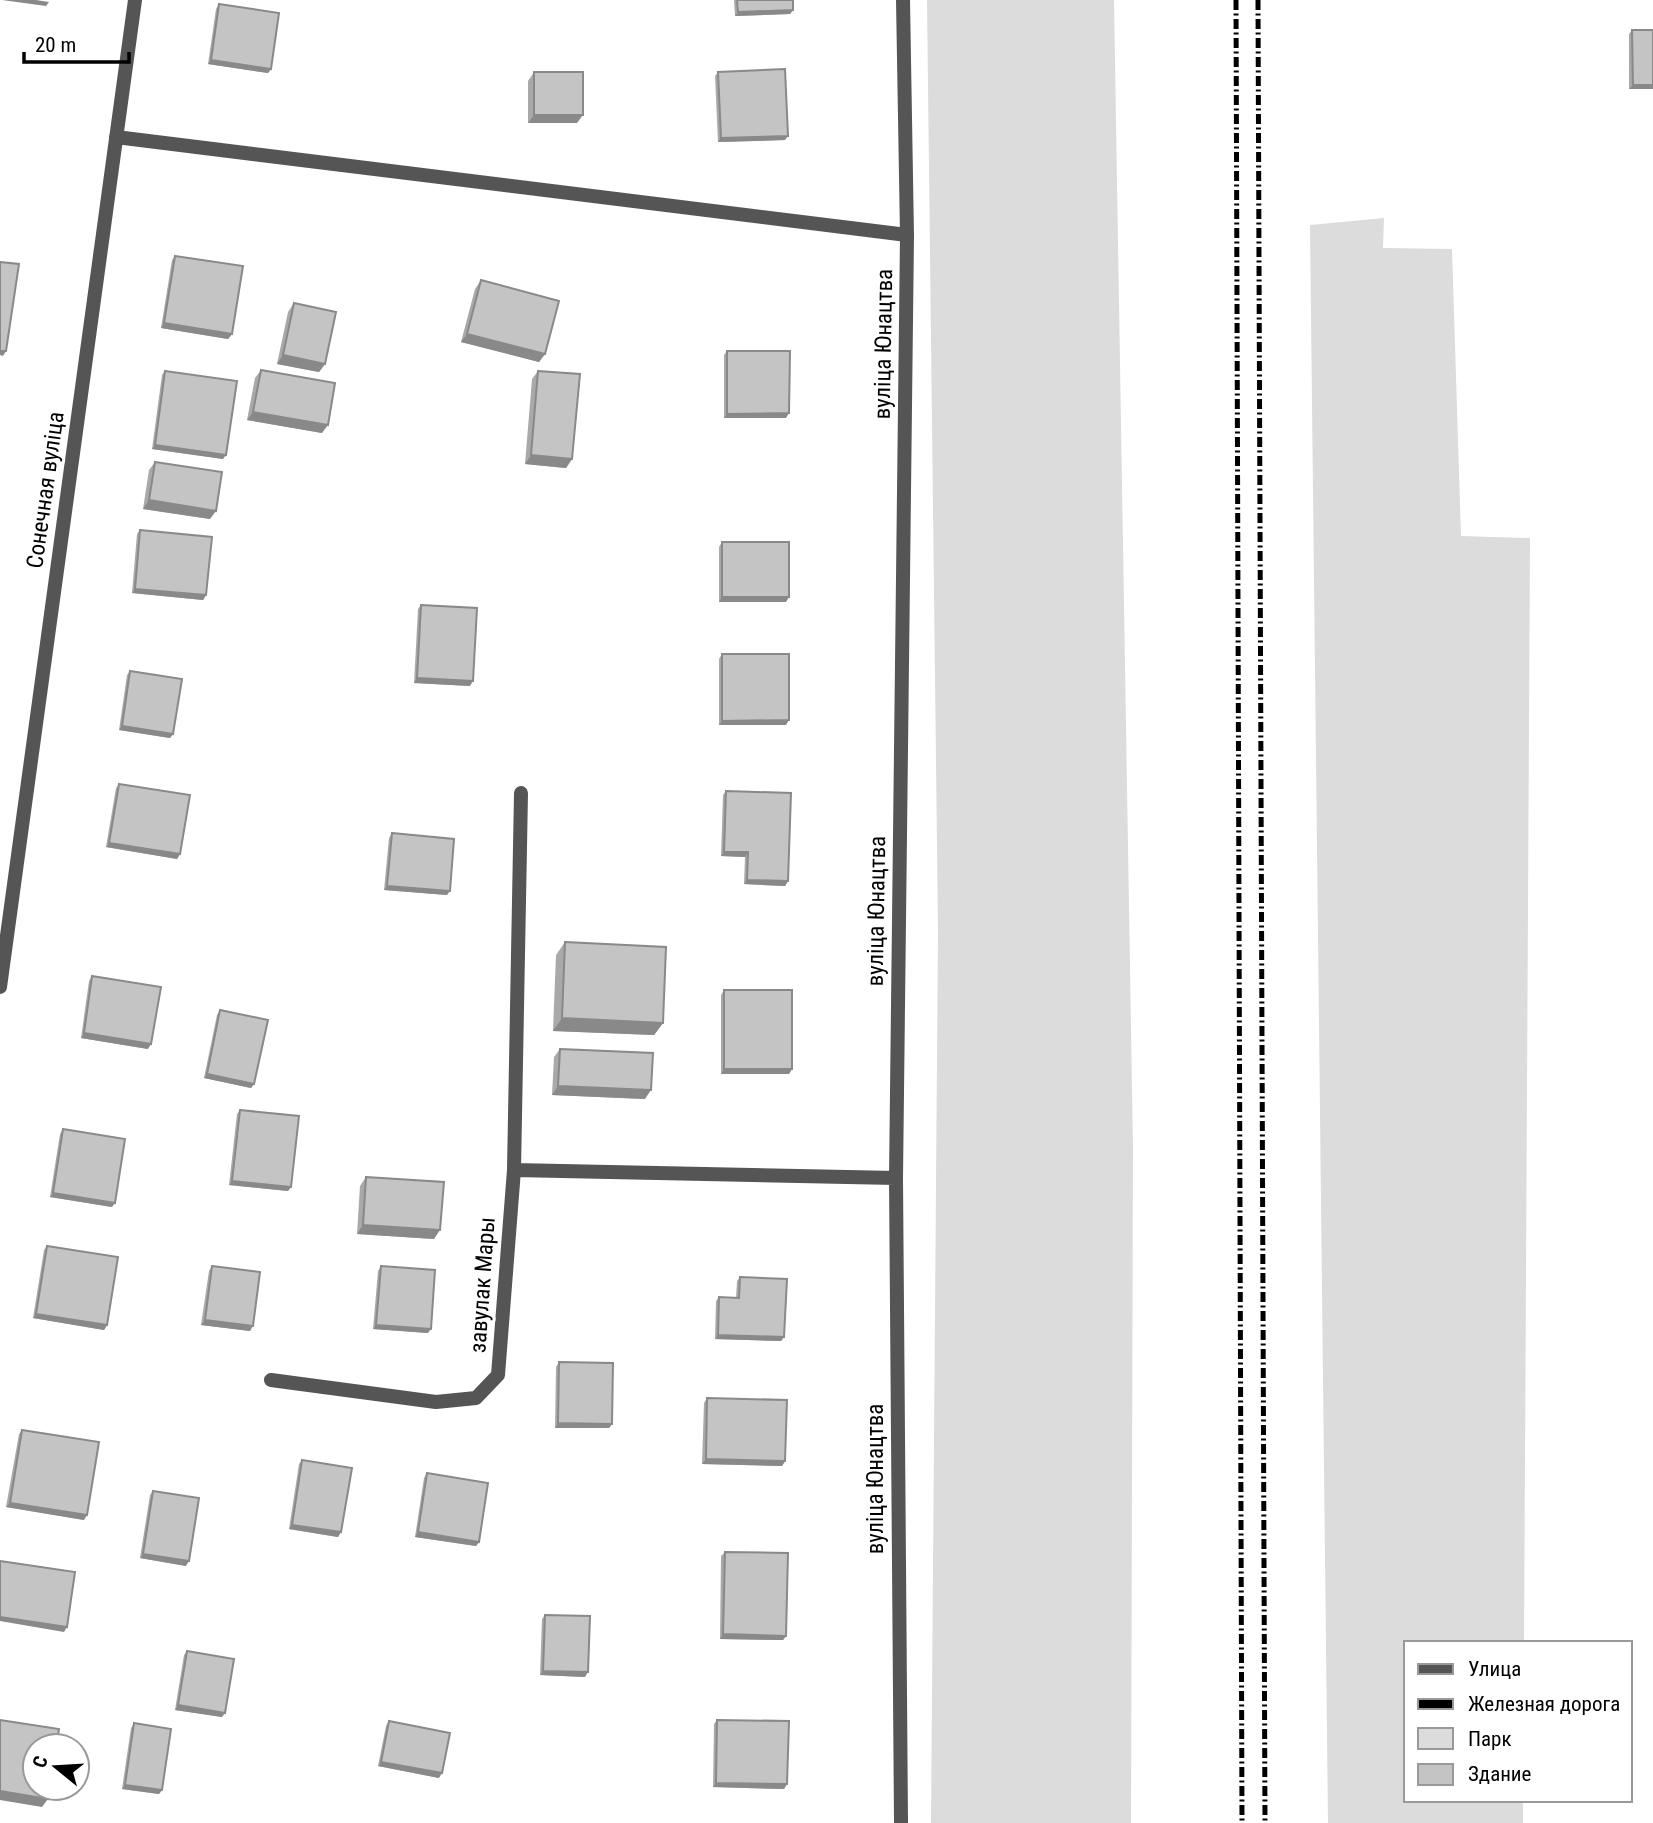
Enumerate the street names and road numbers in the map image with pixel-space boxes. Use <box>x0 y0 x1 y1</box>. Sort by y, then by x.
street label: вуліца Юнацтва <box>869 269 898 420</box>
street label: Сонечная вуліца <box>21 410 70 570</box>
street label: вуліца Юнацтва <box>862 836 891 987</box>
street label: завулак Мары <box>464 1216 501 1354</box>
street label: вуліца Юнацтва <box>862 1404 889 1554</box>

